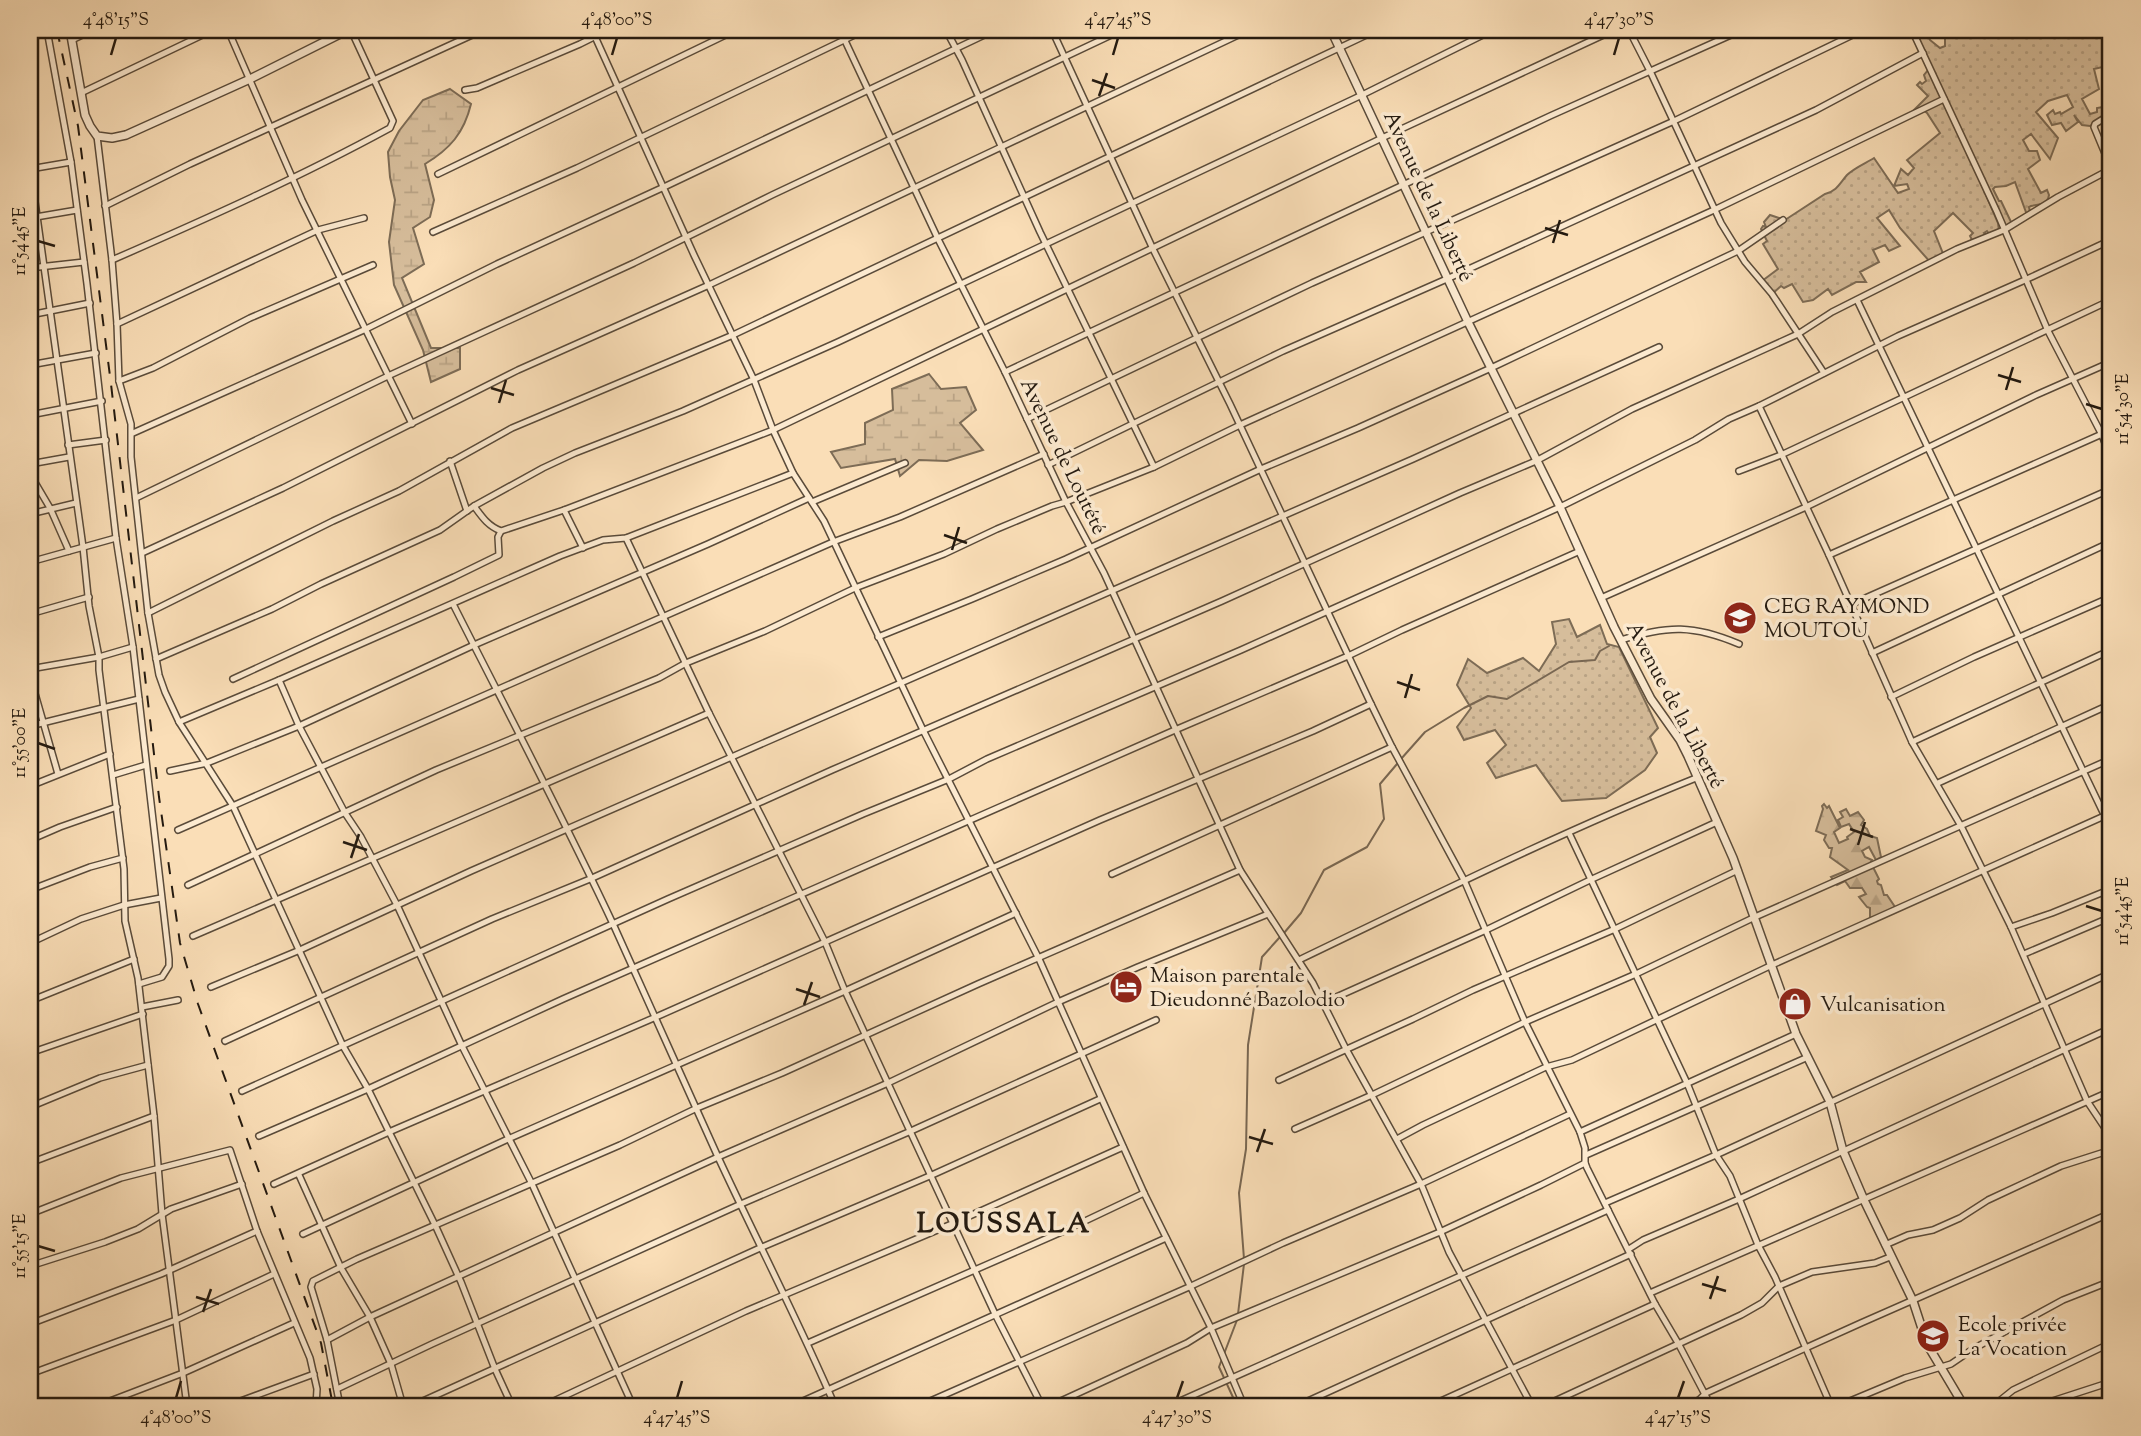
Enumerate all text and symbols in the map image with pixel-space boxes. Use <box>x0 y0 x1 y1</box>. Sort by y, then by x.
text: 4°48'15"S <box>83 8 149 34</box>
text: 4°48'00"S <box>581 8 653 34</box>
text: 4°47'45"S <box>1084 8 1152 34</box>
text: 4°47'30"S <box>1584 8 1654 34</box>
street label: Avenue de la Liberté <box>1374 107 1480 287</box>
text: 11°54'45"E <box>8 206 34 275</box>
text: 11°54'30"E <box>2111 373 2137 445</box>
street label: Avenue de Loutété <box>1011 374 1113 540</box>
place label: CEG RAYMOND MOUTOU <box>1764 593 1929 647</box>
school or university icon: CEG RAYMOND MOUTOU <box>1721 599 1759 637</box>
street label: Avenue de la Liberté <box>1618 617 1731 795</box>
text: 11°55'00"E <box>8 708 34 778</box>
text: 11°54'45"E <box>2111 876 2137 945</box>
place label: Maison parentale Dieudonné Bazolodio <box>1150 962 1345 1016</box>
hotel icon: Maison parentale Dieudonné Bazolodio <box>1107 968 1145 1006</box>
shop icon: Vulcanisation <box>1776 985 1814 1023</box>
place label: Vulcanisation <box>1820 991 1946 1021</box>
district label: LOUSSALA <box>917 1205 1091 1245</box>
text: 11°55'15"E <box>8 1213 34 1279</box>
place label: Ecole privée La Vocation <box>1958 1311 2067 1365</box>
school or university icon: Ecole privée La Vocation <box>1914 1317 1952 1355</box>
text: 4°48'00"S <box>140 1406 212 1432</box>
text: 4°47'45"S <box>643 1406 711 1432</box>
text: 4°47'30"S <box>1142 1406 1212 1432</box>
text: 4°47'15"S <box>1645 1406 1711 1432</box>

